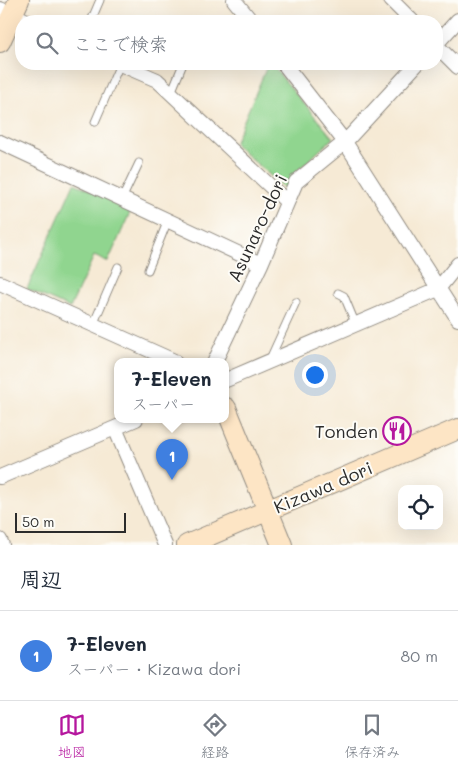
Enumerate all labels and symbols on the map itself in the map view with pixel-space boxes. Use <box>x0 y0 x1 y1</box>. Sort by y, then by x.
street label: Asunaro-dori <box>222 170 292 286</box>
your location <box>302 362 328 388</box>
restaurant icon: Tonden <box>382 416 412 446</box>
place label: Tonden <box>315 419 378 443</box>
pin: 1 <box>156 439 188 480</box>
street label: Kizawa dori <box>270 455 376 519</box>
scale bar <box>15 510 126 533</box>

